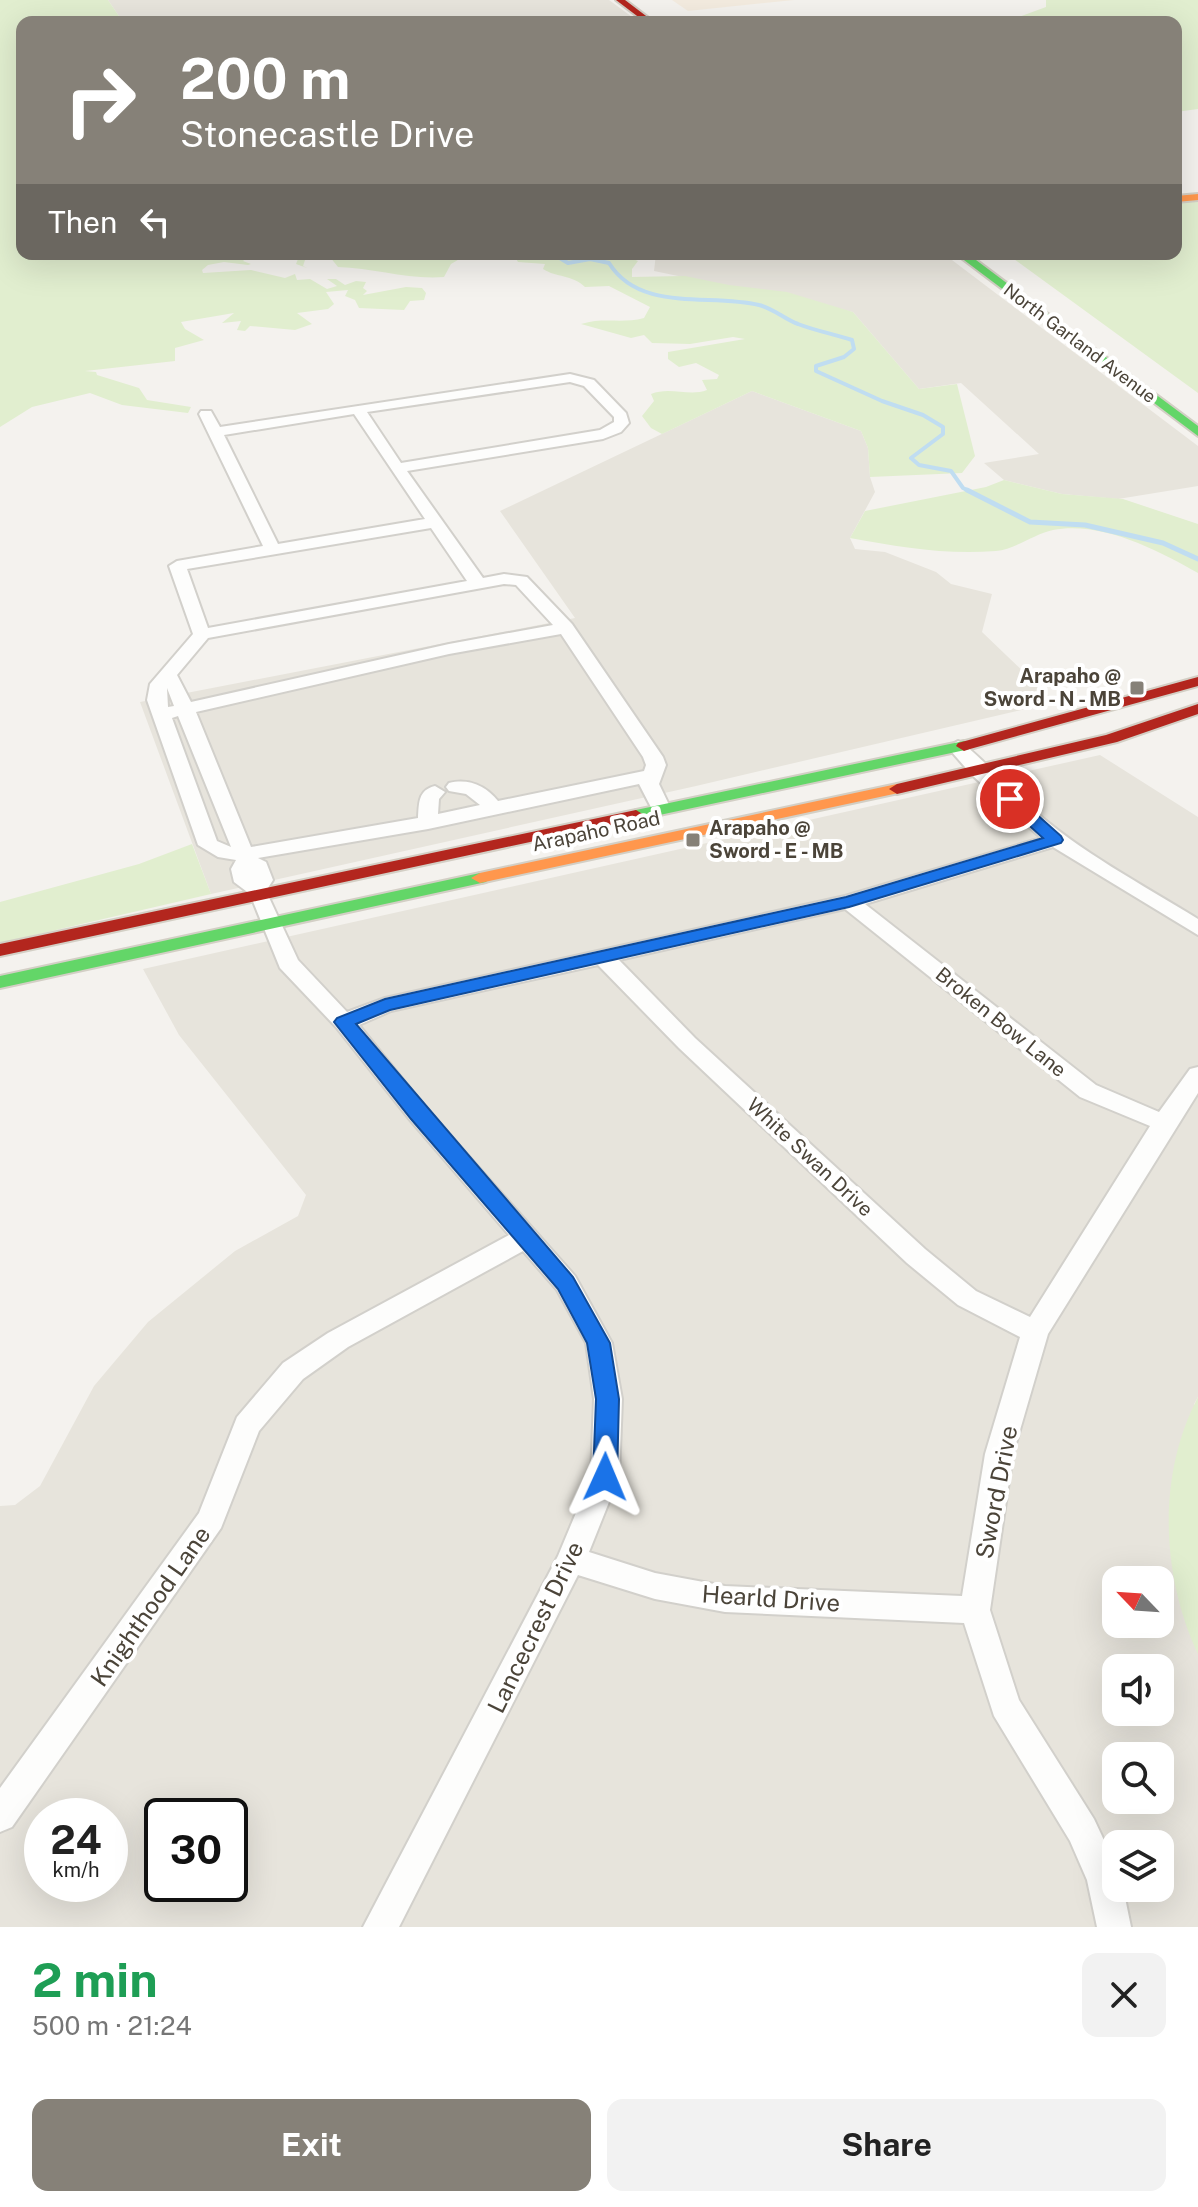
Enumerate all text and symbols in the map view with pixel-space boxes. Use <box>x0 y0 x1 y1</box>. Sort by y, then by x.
text: 200 m <box>180 46 350 112</box>
icon: right <box>48 48 152 152</box>
text: Stonecastle Drive <box>180 113 474 155</box>
icon: left <box>133 200 177 244</box>
text: Then <box>48 204 117 240</box>
street label: North Garland Avenue <box>1000 279 1160 407</box>
place label: Arapaho @ Sword - N - MB <box>984 664 1121 711</box>
marker: Arapaho @ Sword - N - MB <box>1128 679 1146 697</box>
pin <box>976 765 1044 833</box>
icon: arrive <box>988 777 1032 821</box>
street label: Arapaho Road <box>530 806 662 856</box>
place label: Arapaho @ Sword - E - MB <box>709 816 844 863</box>
marker: Arapaho @ Sword - E - MB <box>684 831 702 849</box>
street label: Broken Bow Lane <box>931 962 1071 1082</box>
street label: White Swan Drive <box>742 1093 878 1221</box>
street label: Sword Drive <box>969 1423 1023 1561</box>
position arrow <box>563 1435 647 1519</box>
street label: Knighthood Lane <box>84 1521 216 1691</box>
street label: Lancecrest Drive <box>481 1537 589 1717</box>
north arrow <box>1102 1566 1174 1638</box>
map controls <box>1102 1566 1174 1902</box>
street label: Hearld Drive <box>701 1579 841 1617</box>
button: sound <box>1102 1654 1174 1726</box>
button: search <box>1102 1742 1174 1814</box>
speed limit sign: 30 <box>144 1798 248 1902</box>
text: 24 <box>50 1816 102 1863</box>
button: layers <box>1102 1830 1174 1902</box>
text: km/h <box>52 1858 100 1882</box>
text: 2 min <box>32 1951 158 2008</box>
button: close <box>1082 1953 1166 2037</box>
text: 500 m · 21:24 <box>32 2010 192 2041</box>
button: Exit <box>32 2099 591 2191</box>
button: Share <box>607 2099 1166 2191</box>

